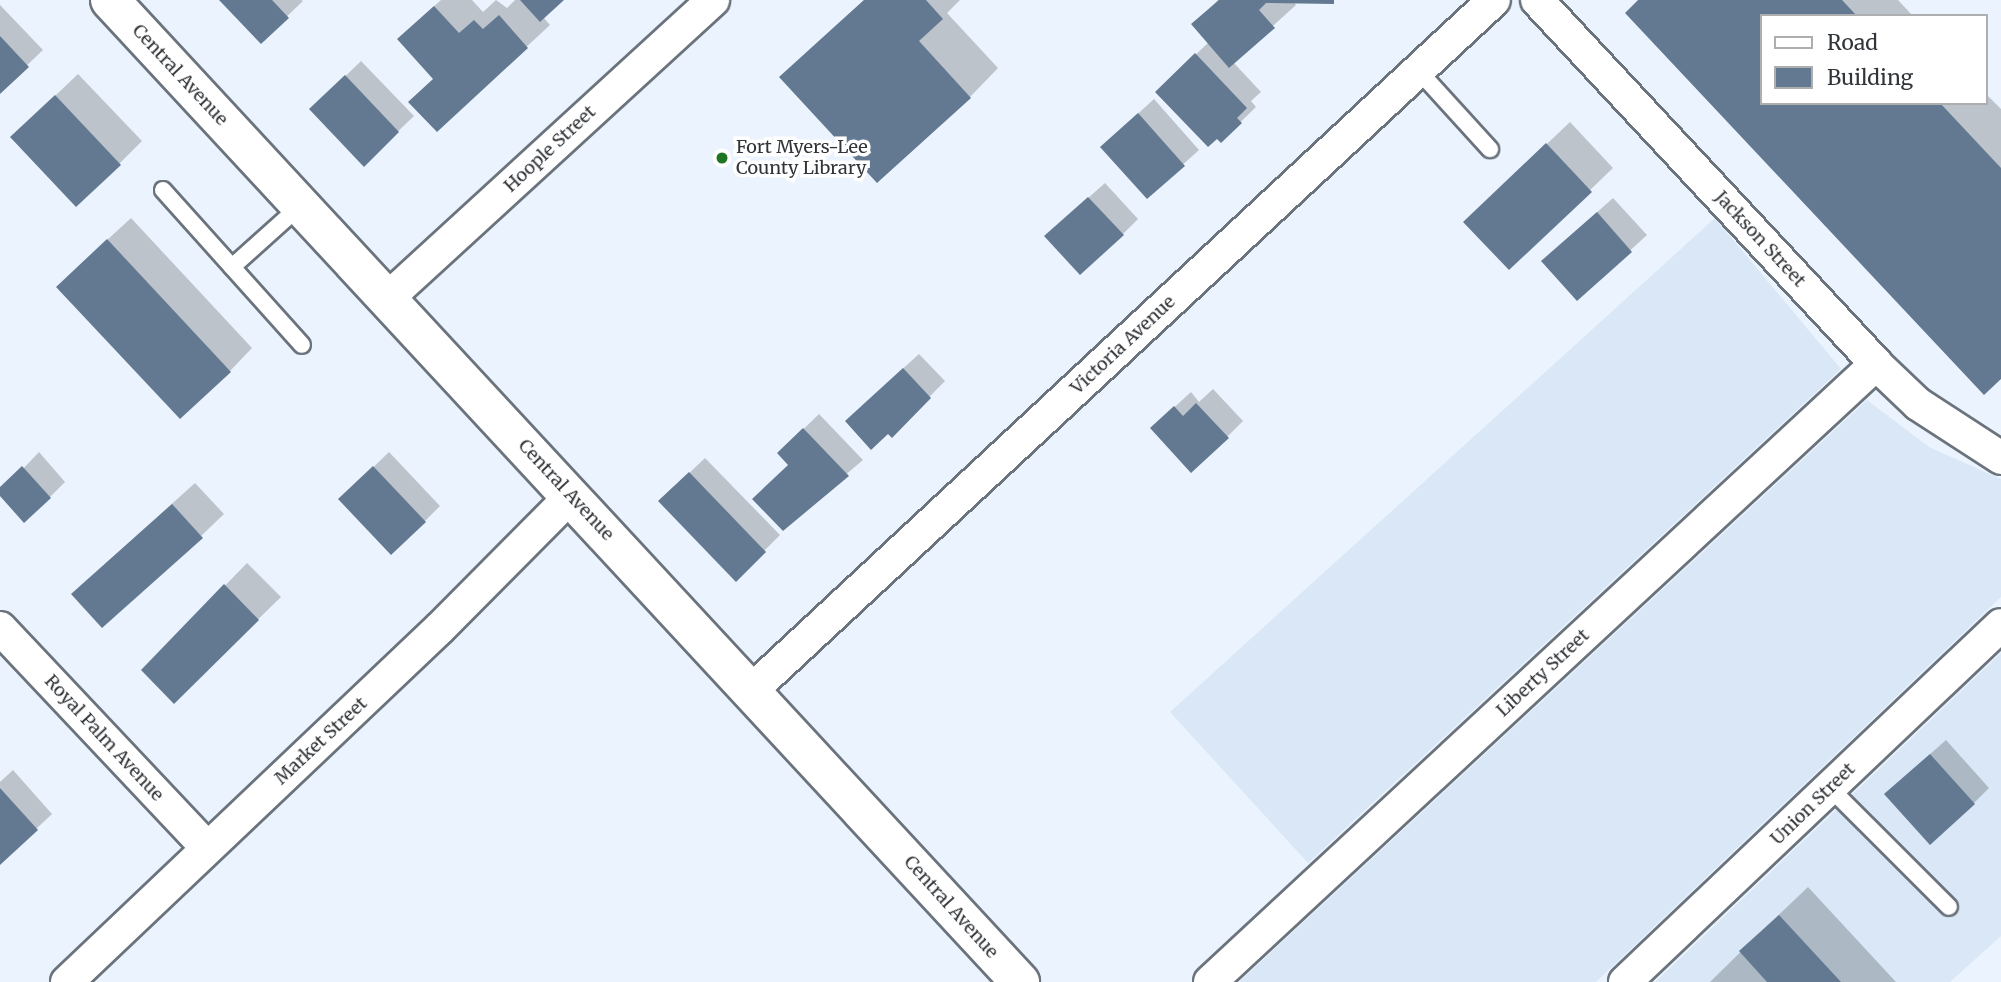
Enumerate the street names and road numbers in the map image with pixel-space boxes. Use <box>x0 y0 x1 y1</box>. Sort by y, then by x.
street label: Central Avenue <box>128 20 232 130</box>
street label: Hoople Street <box>500 101 600 197</box>
street label: Jackson Street <box>1710 187 1810 291</box>
street label: Victoria Avenue <box>1066 291 1180 399</box>
street label: Central Avenue <box>514 435 618 545</box>
street label: Liberty Street <box>1492 625 1594 721</box>
street label: Royal Palm Avenue <box>40 670 168 806</box>
street label: Market Street <box>270 693 372 789</box>
street label: Union Street <box>1766 758 1860 850</box>
street label: Central Avenue <box>899 851 1003 963</box>

